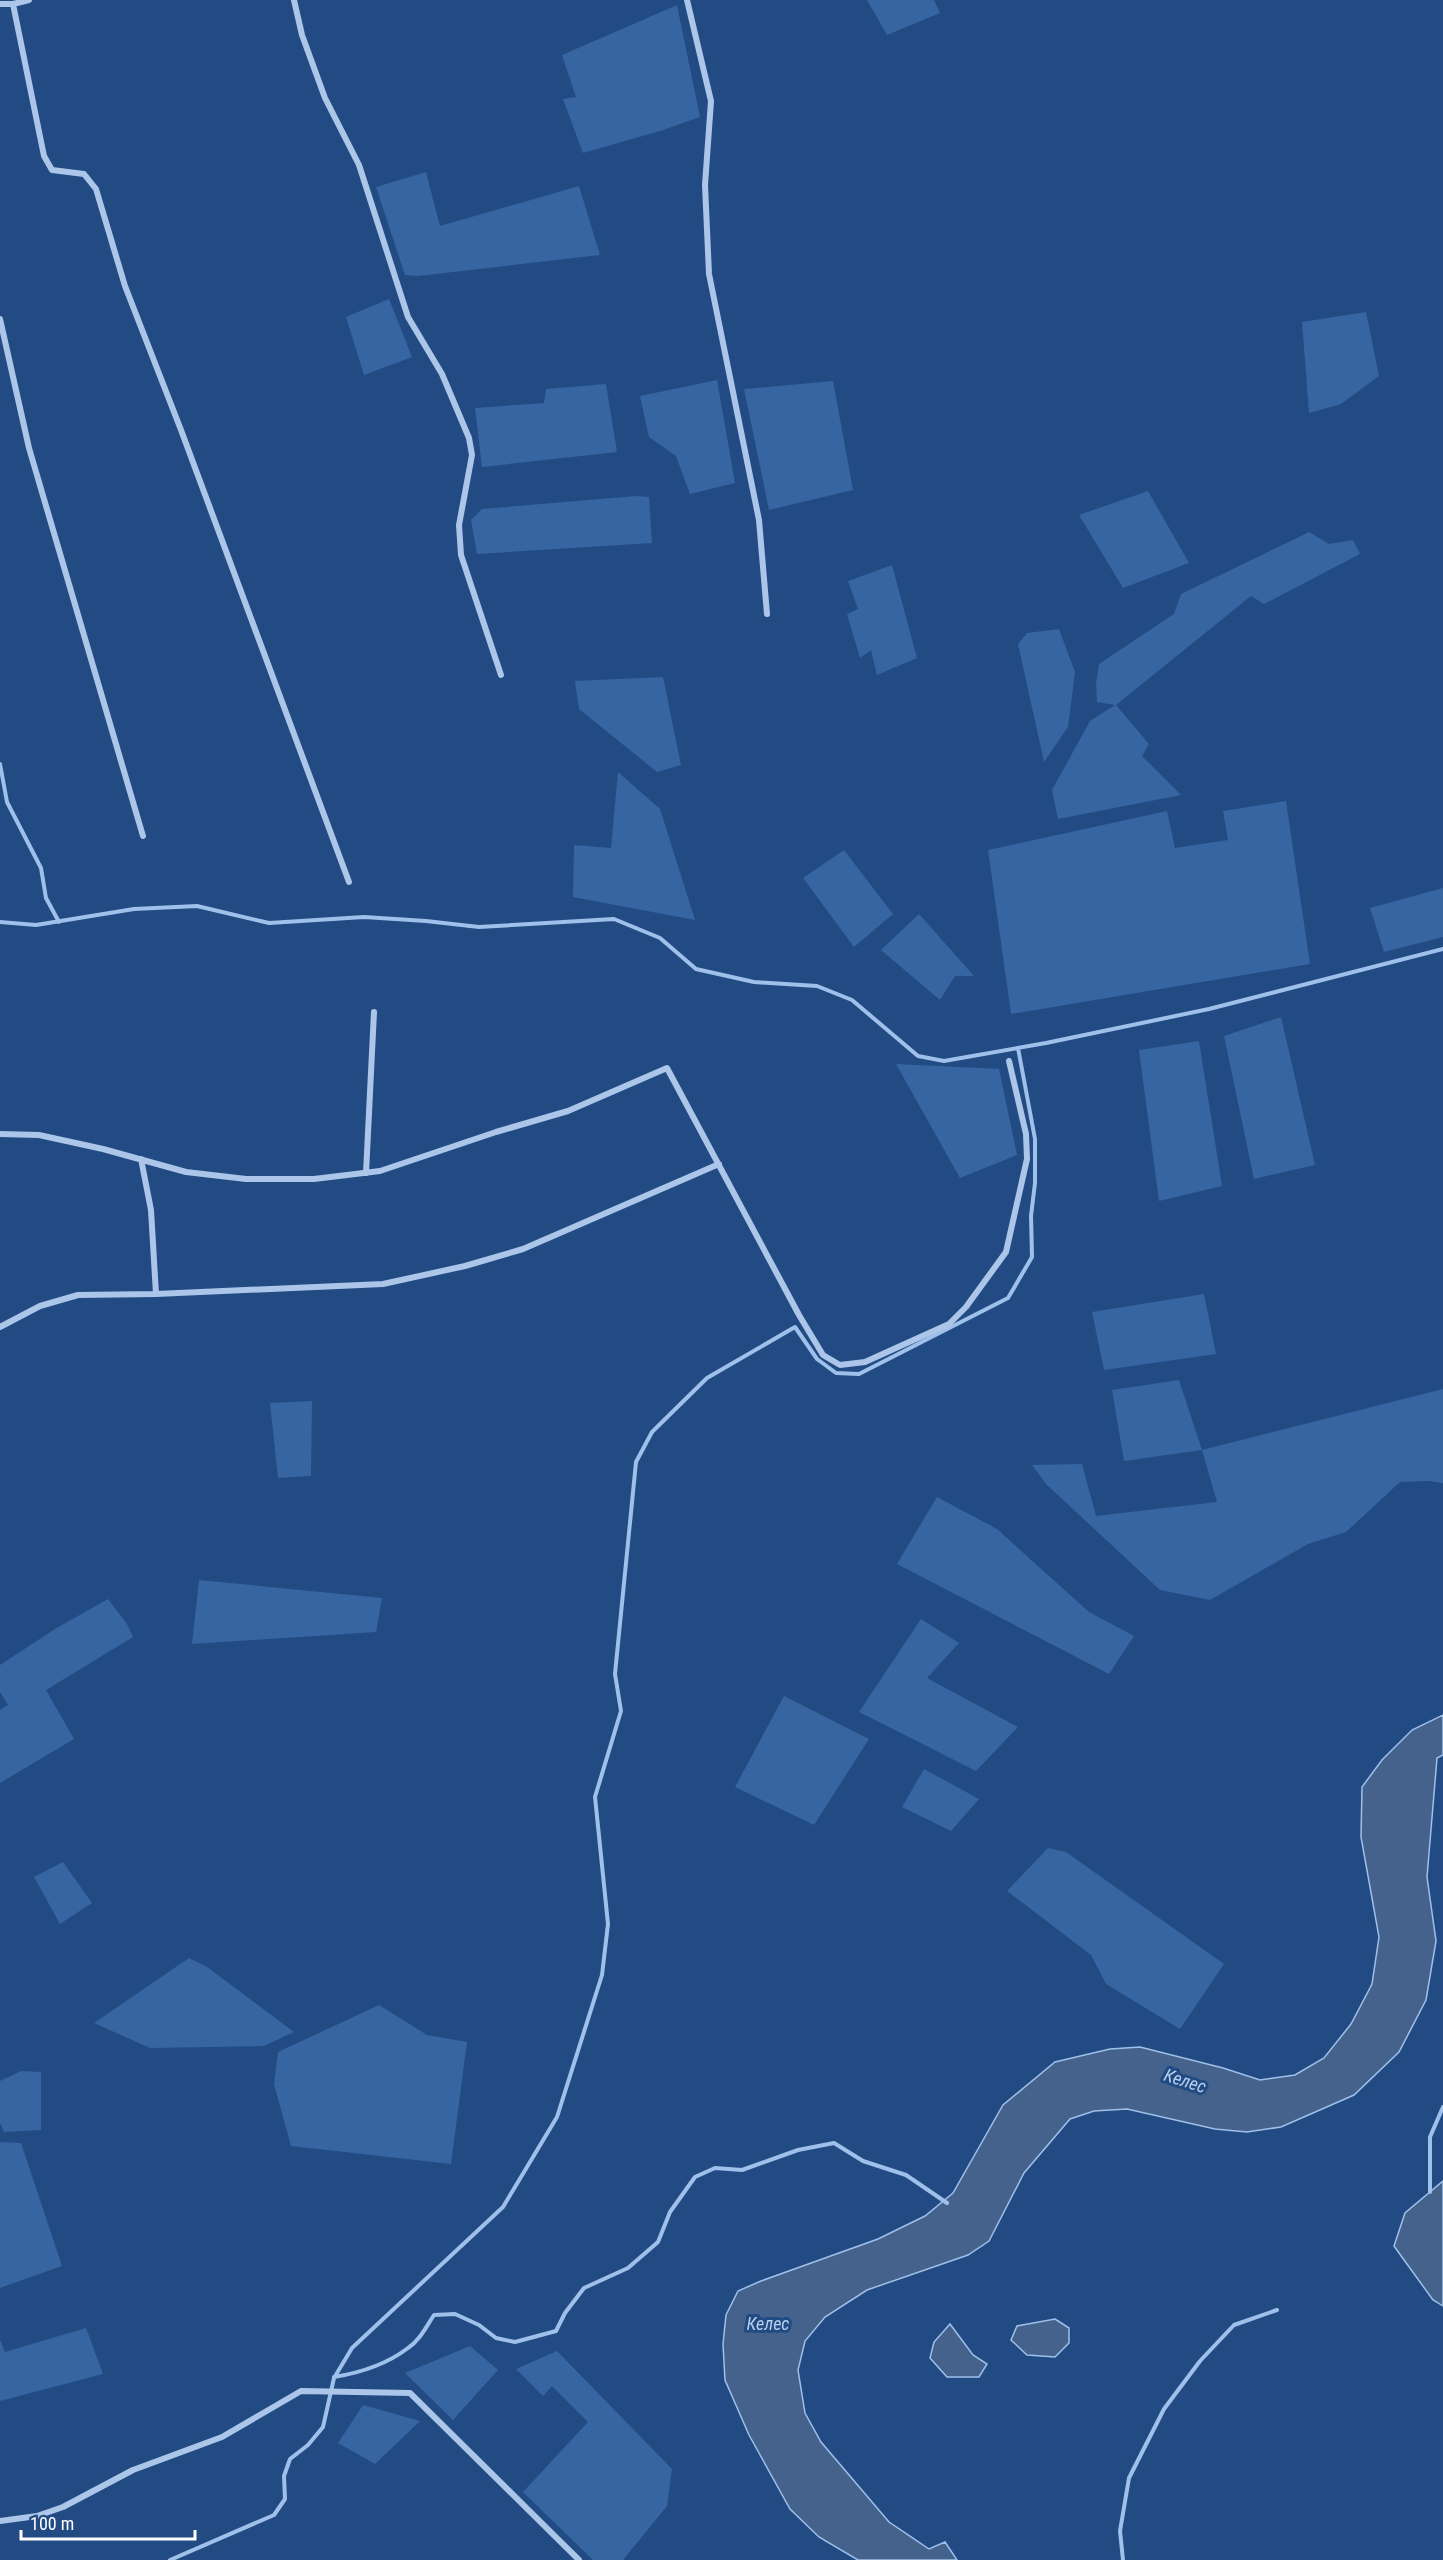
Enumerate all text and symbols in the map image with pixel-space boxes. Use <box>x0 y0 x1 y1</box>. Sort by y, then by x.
water label: Келес <box>1161 2064 1209 2097</box>
water label: Келес <box>747 2313 789 2334</box>
scale bar <box>21 2503 195 2541</box>
text: 100 m <box>30 2513 74 2534</box>

